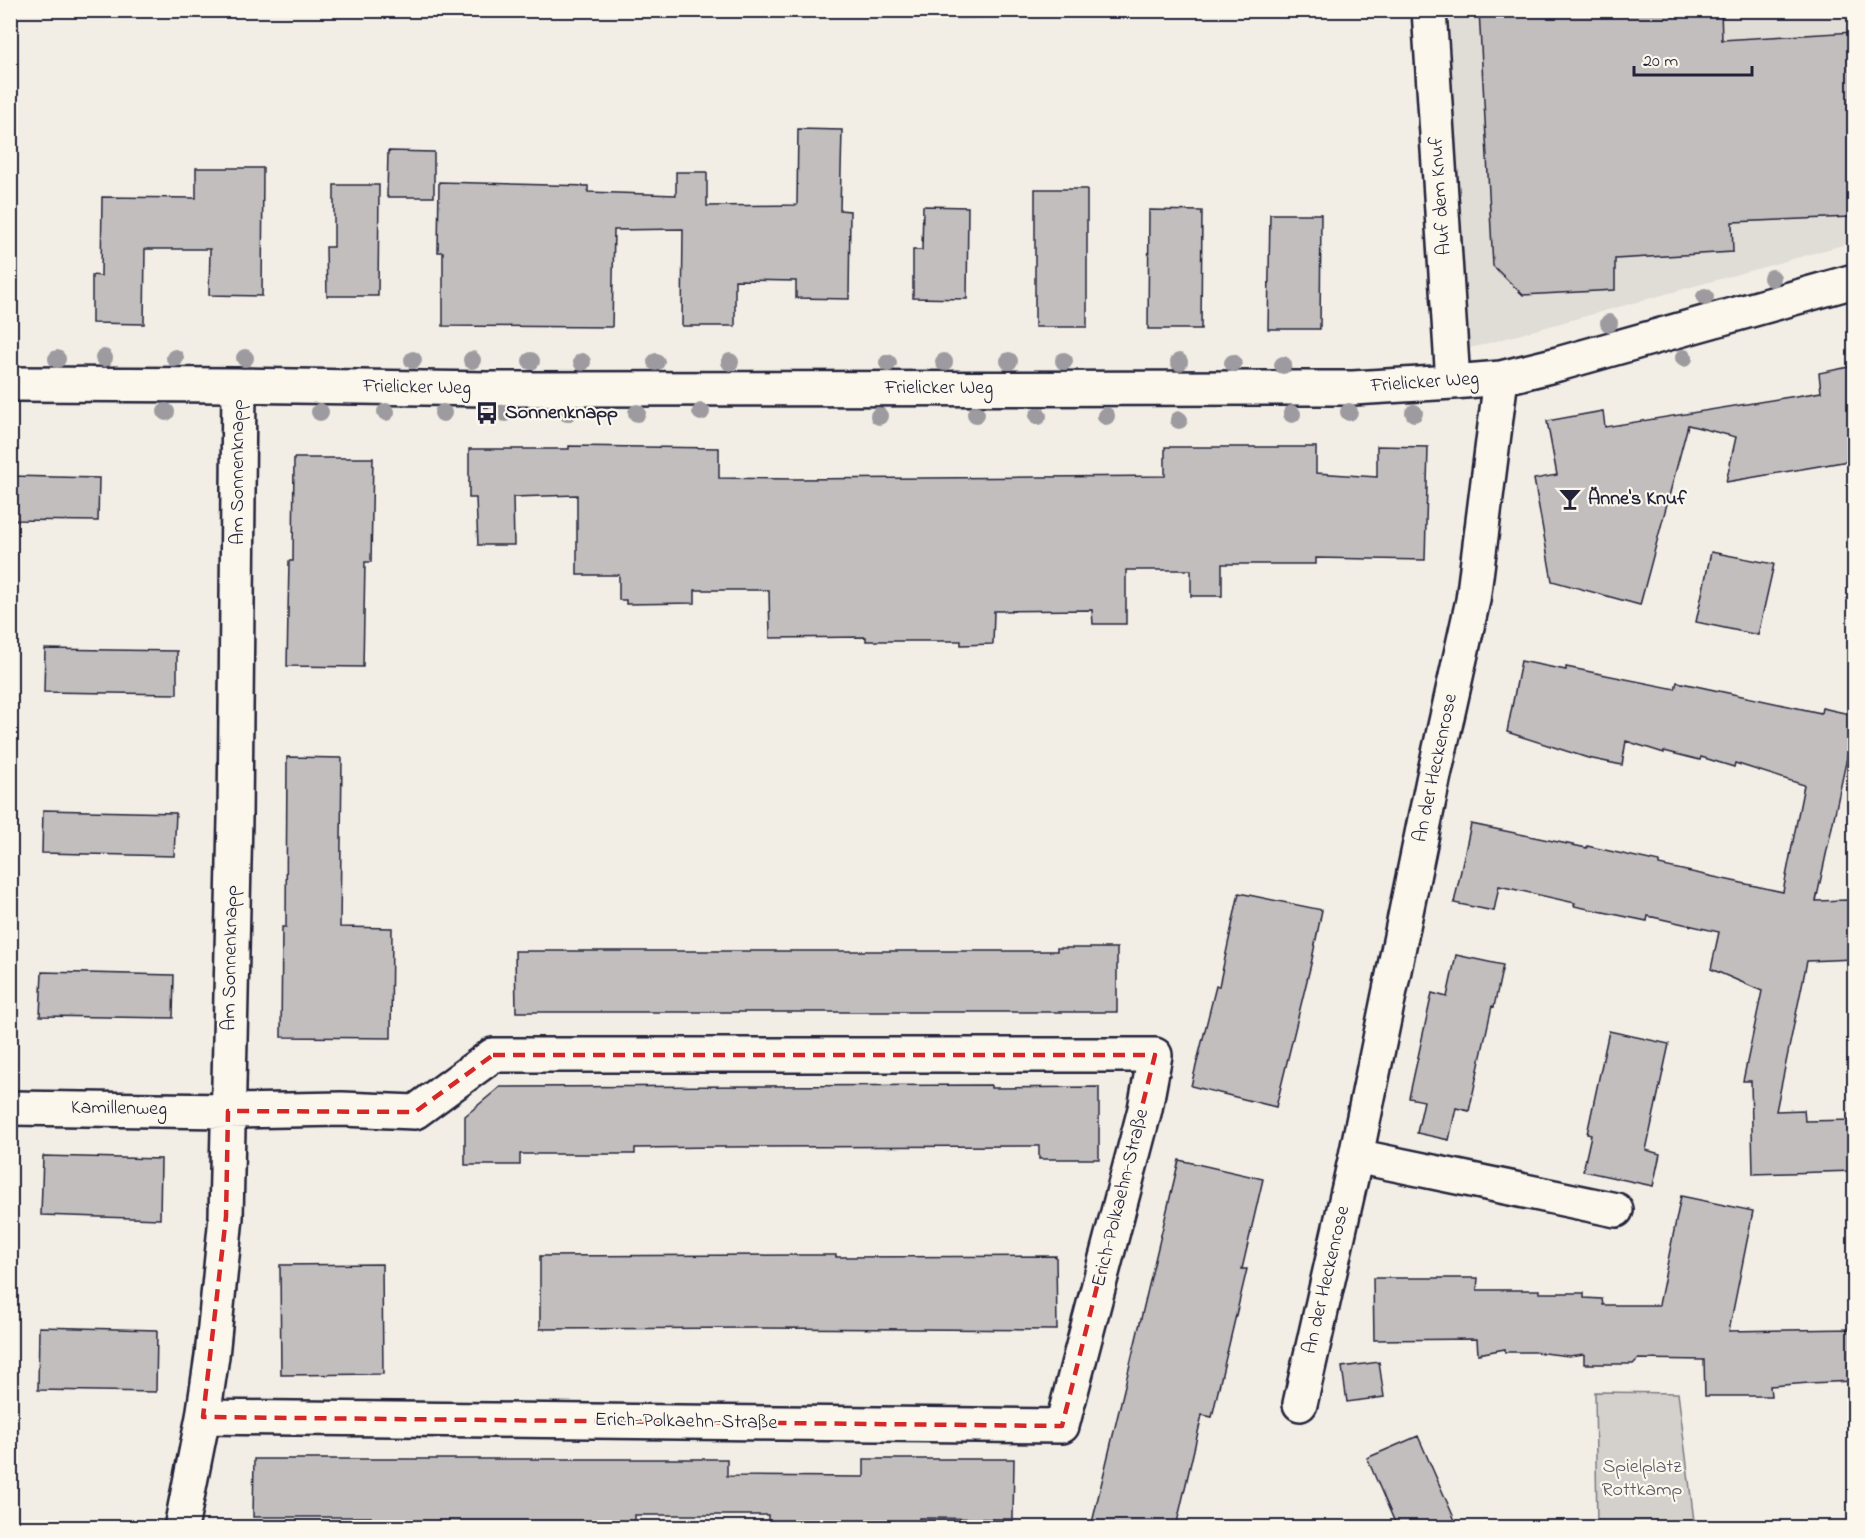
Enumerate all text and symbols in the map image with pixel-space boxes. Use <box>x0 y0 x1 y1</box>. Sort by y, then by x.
scale bar <box>1634 39 1752 77</box>
text: 20 m <box>1643 49 1678 75</box>
street label: Auf dem Knuf <box>1422 135 1460 256</box>
street label: Frielicker Weg <box>1369 365 1480 402</box>
street label: Frielicker Weg <box>362 373 471 404</box>
street label: Frielicker Weg <box>884 374 993 404</box>
street label: Am Sonnenknapp <box>224 399 253 545</box>
place label: Sonnenknapp <box>505 399 618 428</box>
bus stop icon: Sonnenknapp <box>474 400 500 426</box>
place label: Änne's Knuf <box>1588 485 1687 514</box>
bar icon: Änne's Knuf <box>1557 486 1583 512</box>
street label: An der Heckenrose <box>1406 691 1466 845</box>
street label: Am Sonnenknapp <box>215 885 247 1031</box>
street label: Kamillenweg <box>71 1094 167 1125</box>
street label: Erich-Polkaehn-Straße <box>1085 1106 1157 1290</box>
street label: An der Heckenrose <box>1296 1203 1358 1357</box>
street label: Erich-Polkaehn-Straße <box>594 1406 778 1438</box>
park label: Spielplatz Rottkamp <box>1602 1453 1683 1505</box>

